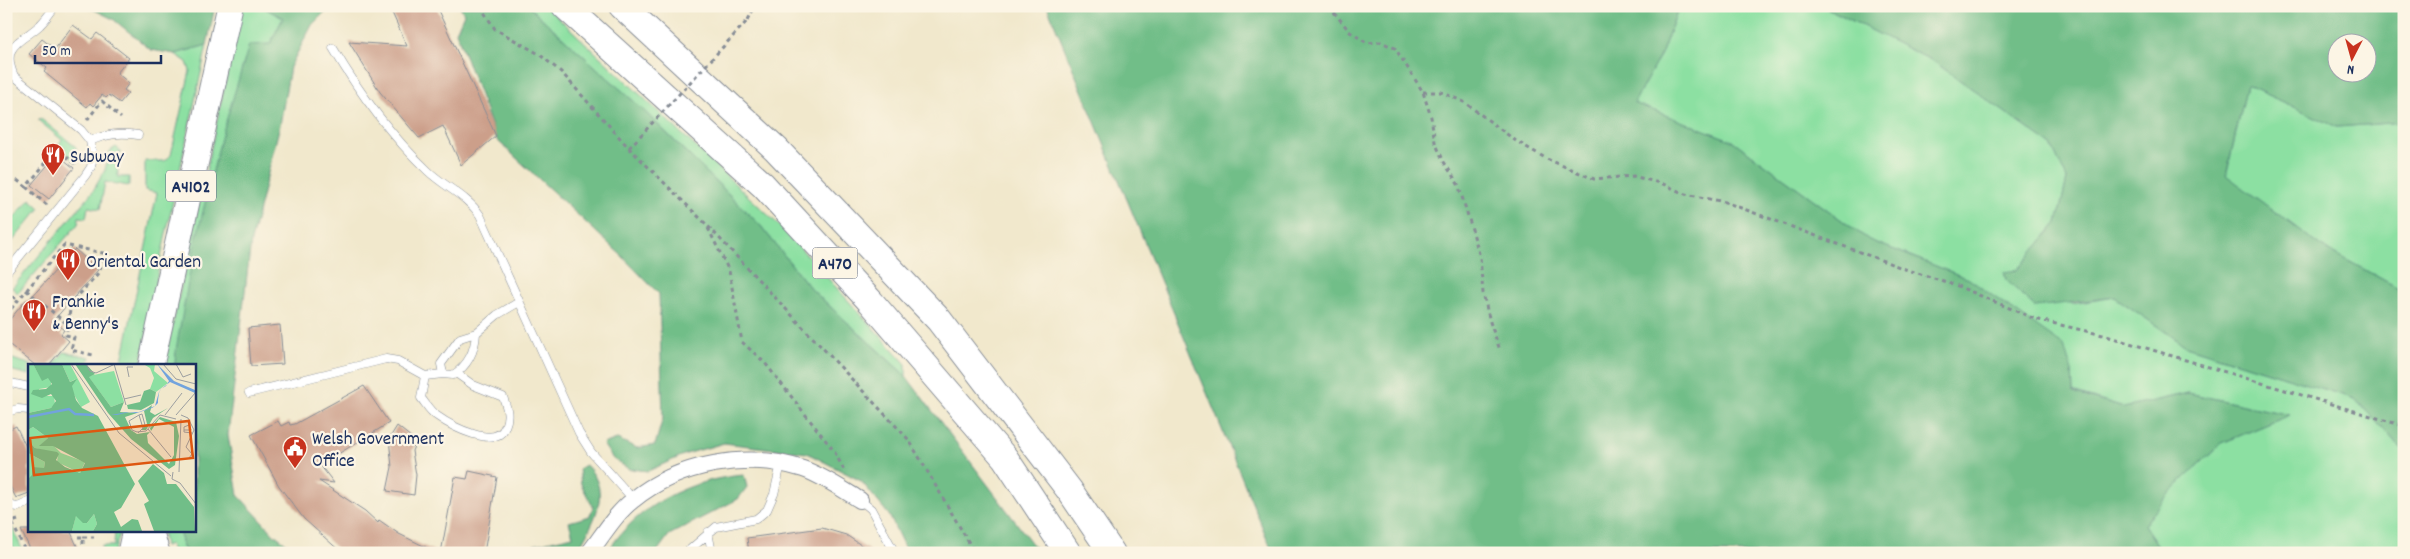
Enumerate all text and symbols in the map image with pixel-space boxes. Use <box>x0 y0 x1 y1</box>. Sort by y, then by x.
scale bar <box>35 32 161 64</box>
north arrow <box>2328 32 2378 82</box>
text: 50 m <box>42 41 71 63</box>
text: N <box>2346 59 2355 79</box>
restaurant icon: Subway <box>40 142 66 176</box>
place label: Subway <box>70 145 124 172</box>
road number: A4102 <box>166 170 216 202</box>
restaurant icon: Oriental Garden <box>55 247 81 281</box>
road number: A470 <box>812 248 858 278</box>
place label: Oriental Garden <box>86 250 201 277</box>
place label: Frankie & Benny's <box>52 290 119 339</box>
restaurant icon: Frankie & Benny's <box>21 298 47 332</box>
inset map <box>28 364 195 532</box>
place label: Welsh Government Office <box>312 427 444 476</box>
public building icon: Welsh Government Office <box>282 435 308 469</box>

